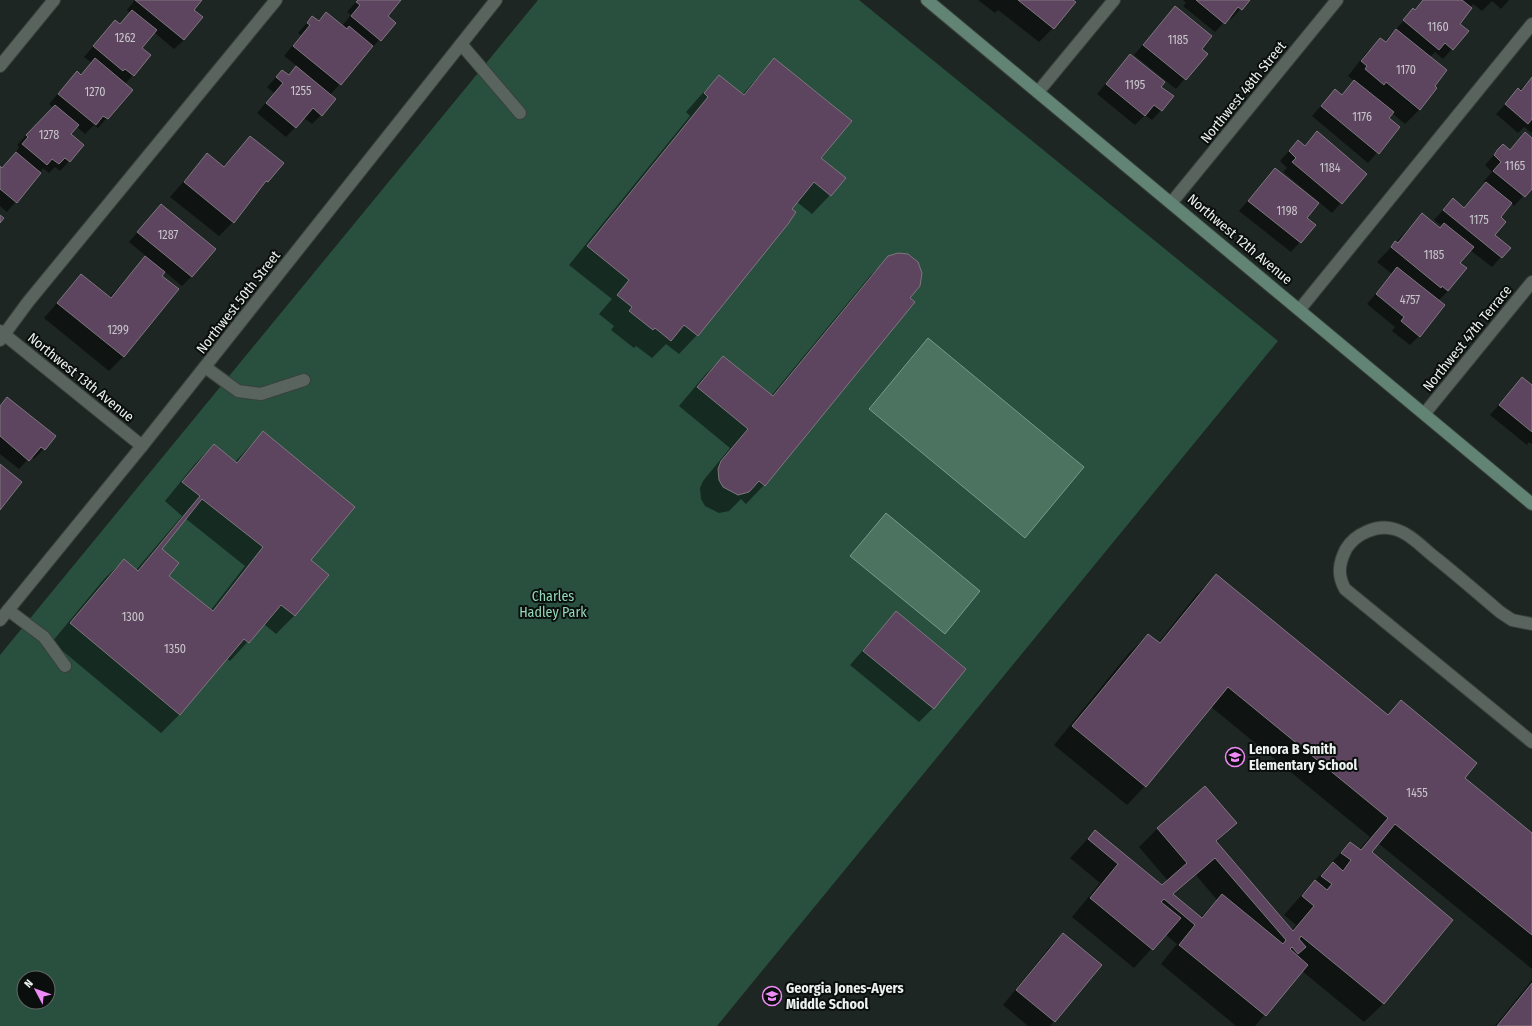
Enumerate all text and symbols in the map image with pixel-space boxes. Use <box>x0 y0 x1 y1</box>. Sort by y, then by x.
house number: 1160 <box>1427 20 1449 34</box>
house number: 1262 <box>114 31 136 45</box>
house number: 1185 <box>1168 33 1189 47</box>
street label: Northwest 48th Street <box>1197 38 1290 147</box>
house number: 1170 <box>1396 63 1416 77</box>
house number: 1195 <box>1125 78 1146 92</box>
house number: 1255 <box>291 84 312 98</box>
house number: 1270 <box>85 85 105 99</box>
house number: 1176 <box>1352 110 1372 124</box>
house number: 1278 <box>39 128 59 142</box>
house number: 1165 <box>1505 159 1526 173</box>
house number: 1184 <box>1319 161 1341 175</box>
street label: Northwest 12th Avenue <box>1184 191 1296 288</box>
house number: 1198 <box>1276 204 1298 218</box>
house number: 1175 <box>1469 213 1489 227</box>
house number: 1287 <box>158 228 178 242</box>
street label: Northwest 50th Street <box>193 247 284 357</box>
house number: 1185 <box>1424 248 1445 262</box>
street label: Northwest 47th Terrace <box>1419 282 1515 395</box>
house number: 4757 <box>1400 293 1420 307</box>
house number: 1299 <box>107 323 129 337</box>
street label: Northwest 13th Avenue <box>24 329 137 425</box>
park label: Charles Hadley Park <box>519 588 587 621</box>
house number: 1300 <box>122 610 144 624</box>
house number: 1350 <box>164 642 186 656</box>
place label: Lenora B Smith Elementary School <box>1249 741 1358 774</box>
school or university icon: Lenora B Smith Elementary School <box>1224 746 1246 768</box>
house number: 1455 <box>1406 786 1428 800</box>
north arrow <box>16 970 56 1010</box>
text: N <box>22 977 36 991</box>
place label: Georgia Jones-Ayers Middle School <box>786 980 904 1013</box>
school or university icon: Georgia Jones-Ayers Middle School <box>761 985 783 1007</box>

